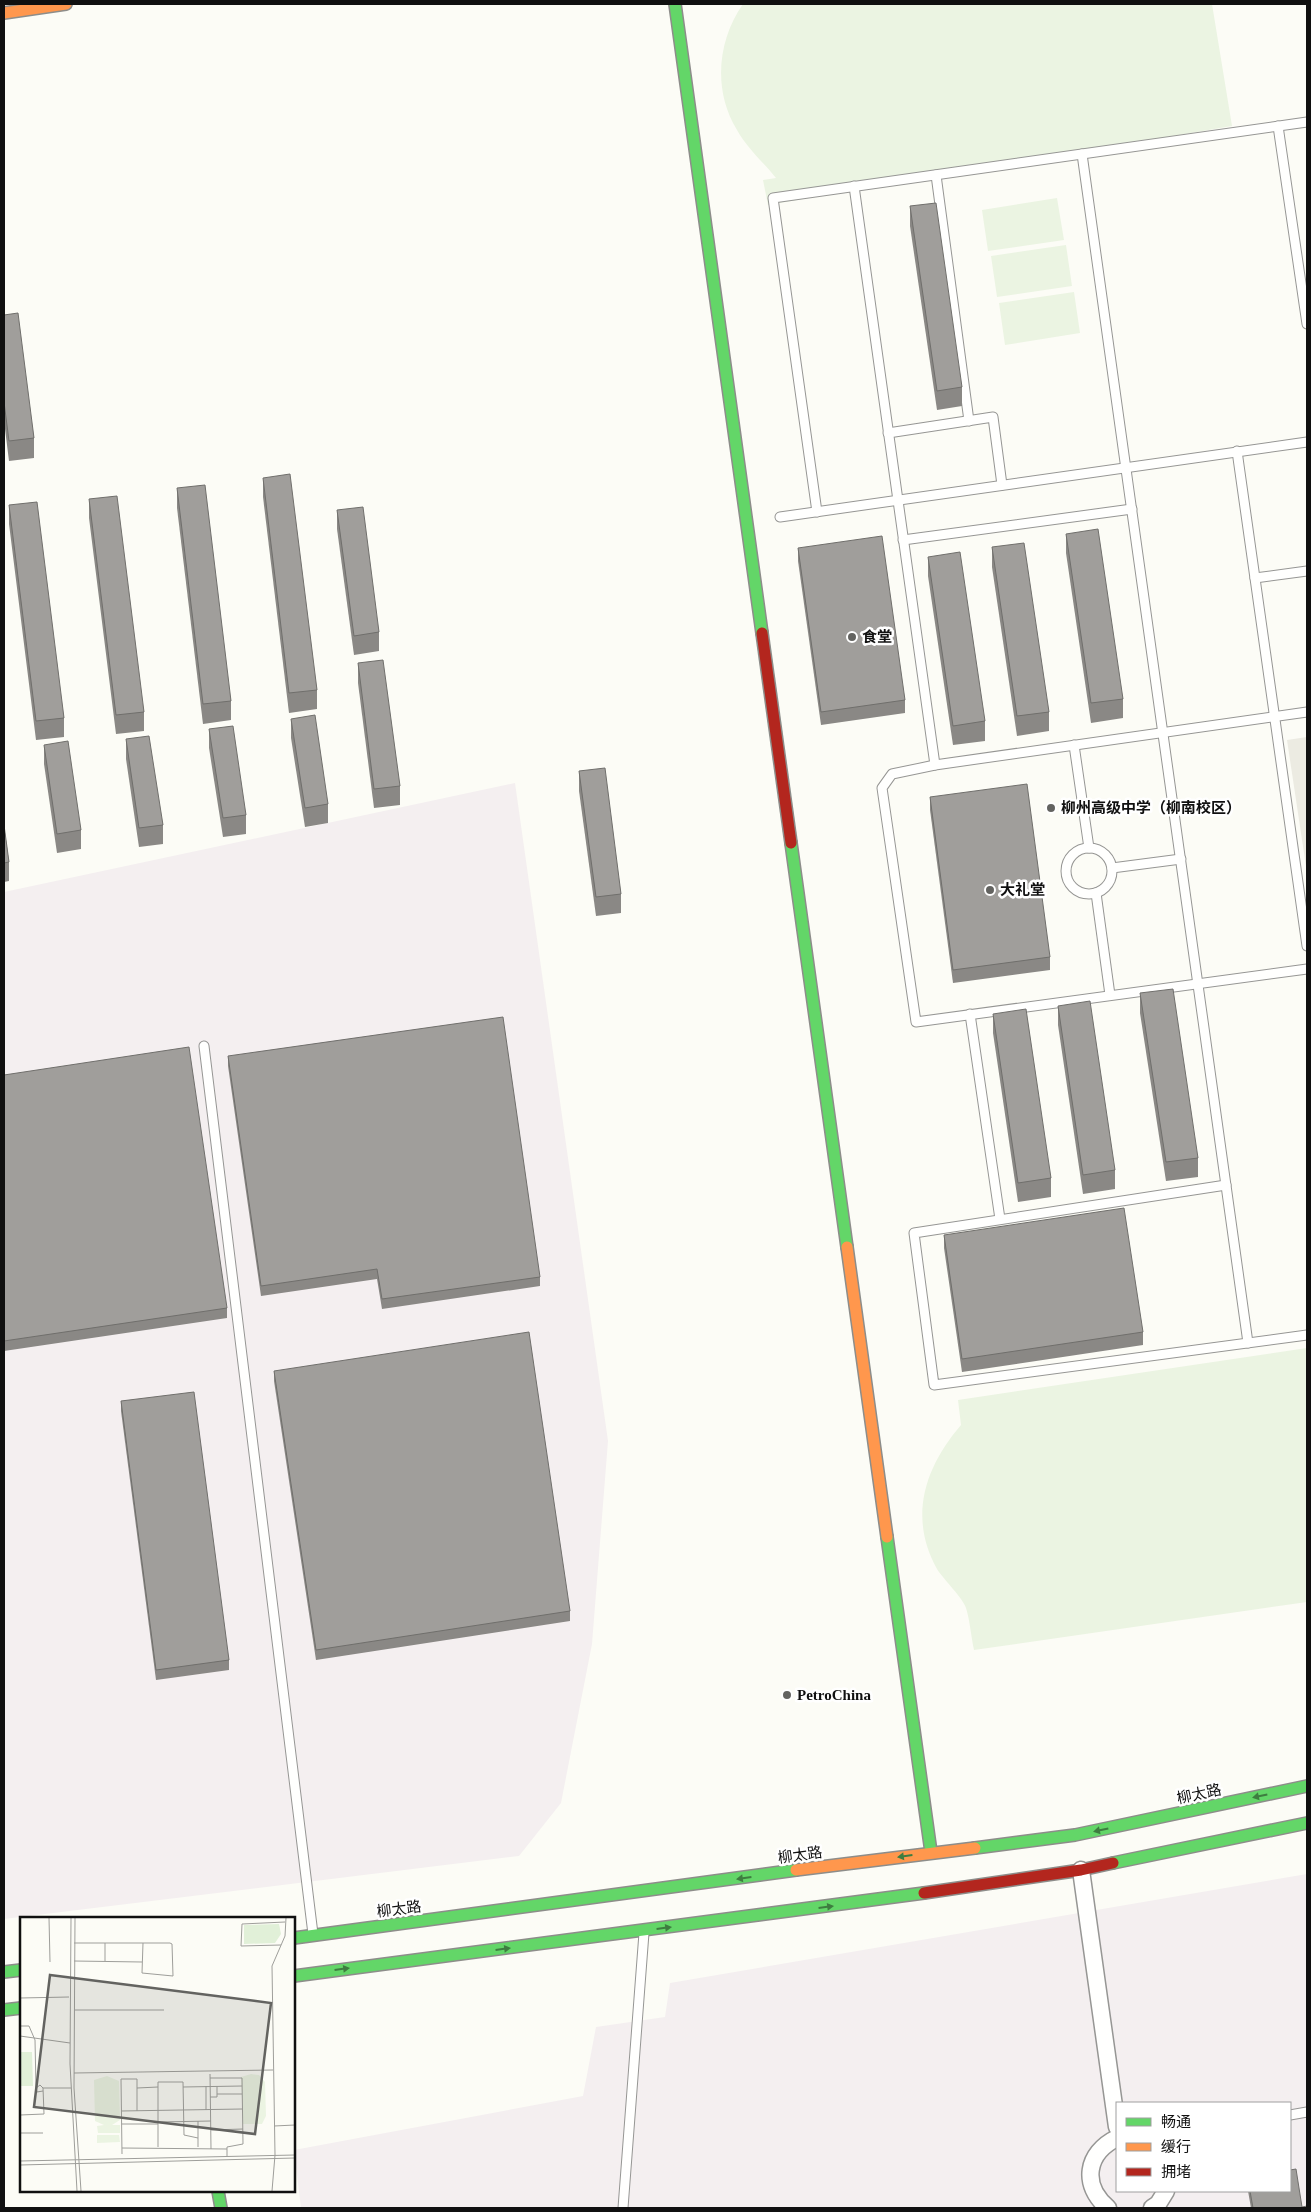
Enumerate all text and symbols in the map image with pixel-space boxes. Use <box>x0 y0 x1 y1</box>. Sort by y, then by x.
place label: 食堂 <box>862 629 892 645</box>
marker: 食堂 <box>846 631 858 643</box>
place label: 柳州高级中学（柳南校区） <box>1061 799 1241 816</box>
marker: 柳州高级中学（柳南校区） <box>1045 802 1057 814</box>
place label: 大礼堂 <box>1000 881 1045 898</box>
marker: 大礼堂 <box>984 884 996 896</box>
place label: PetroChina <box>797 1687 871 1703</box>
marker: PetroChina <box>781 1689 793 1701</box>
street label: 柳太路 <box>1175 1781 1223 1807</box>
one-way arrow <box>1251 1793 1267 1801</box>
one-way arrow <box>1093 1826 1108 1834</box>
street label: 柳太路 <box>777 1844 823 1866</box>
one-way arrow <box>897 1852 913 1860</box>
one-way arrow <box>736 1874 752 1882</box>
street label: 柳太路 <box>376 1898 422 1920</box>
one-way arrow <box>818 1903 834 1911</box>
inset map <box>20 1917 295 2192</box>
one-way arrow <box>657 1924 673 1932</box>
one-way arrow <box>496 1944 512 1952</box>
one-way arrow <box>334 1965 350 1973</box>
legend <box>1116 2102 1291 2192</box>
text: 畅通 <box>1161 2114 1191 2130</box>
text: 缓行 <box>1161 2139 1191 2155</box>
text: 拥堵 <box>1161 2164 1191 2180</box>

